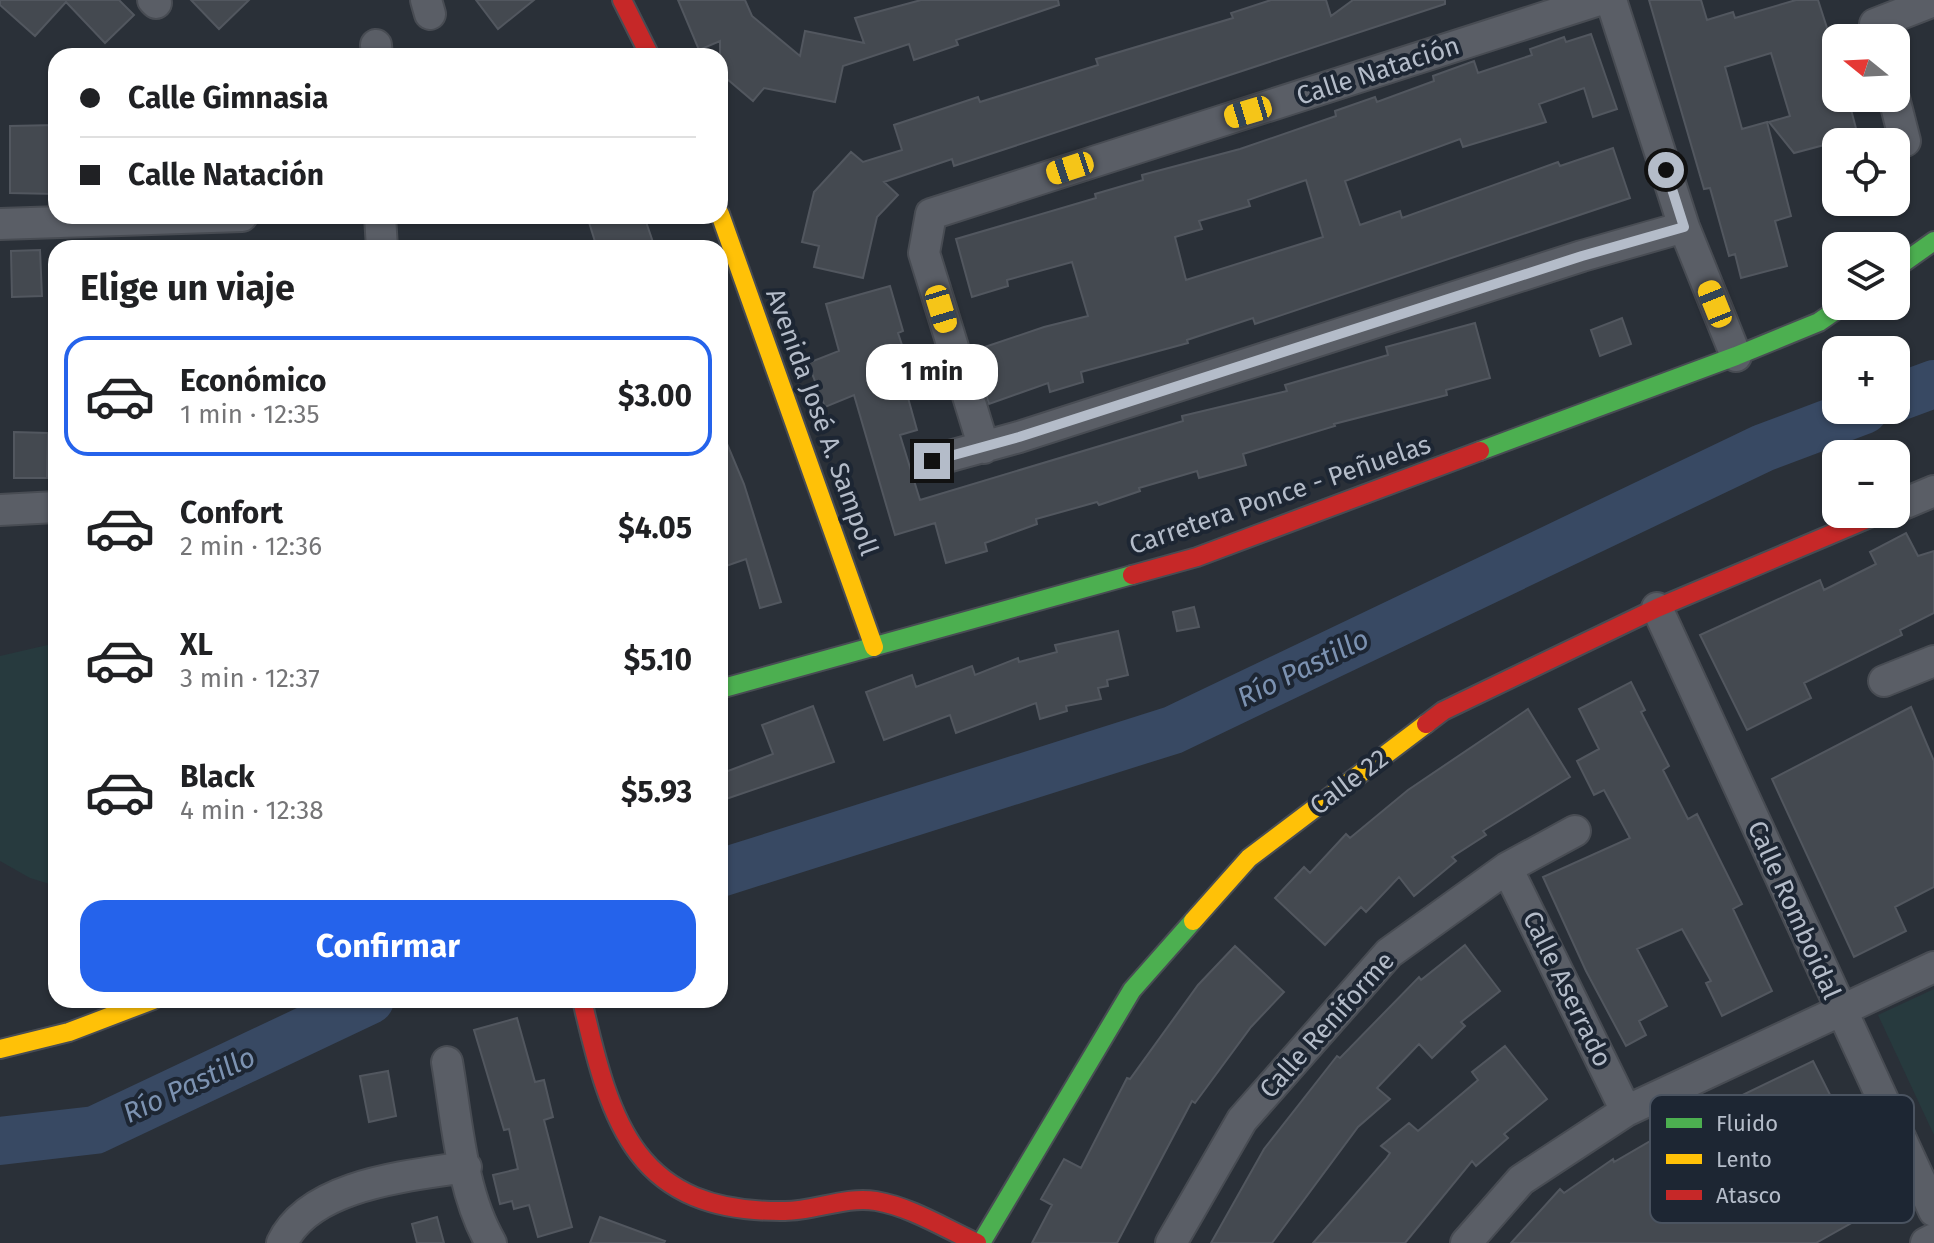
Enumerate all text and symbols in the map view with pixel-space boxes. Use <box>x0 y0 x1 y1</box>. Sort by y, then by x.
north arrow <box>1822 24 1910 112</box>
map controls <box>1822 24 1910 528</box>
street label: Calle Natación <box>1292 30 1464 112</box>
text: Calle Gimnasia <box>128 80 328 116</box>
car <box>1222 94 1274 130</box>
button: locate <box>1822 128 1910 216</box>
car <box>1043 149 1097 187</box>
route start <box>1648 152 1684 188</box>
text: Calle Natación <box>128 157 324 193</box>
button: layers <box>1822 232 1910 320</box>
text: Elige un viaje <box>80 266 295 310</box>
car <box>1695 277 1735 331</box>
car <box>923 283 959 335</box>
street label: Avenida José A. Sampoll <box>759 284 885 560</box>
button: + <box>1822 336 1910 424</box>
callout: 1 min <box>866 345 998 401</box>
text: 1 min <box>901 356 963 387</box>
icon: car <box>84 360 156 432</box>
text: Económico <box>180 363 326 399</box>
text: $3.00 <box>618 378 692 414</box>
text: 1 min · 12:35 <box>180 399 320 430</box>
street label: Carretera Ponce - Peñuelas <box>1125 429 1435 561</box>
button: − <box>1822 440 1910 528</box>
route end <box>914 443 950 479</box>
icon: car <box>84 492 156 564</box>
text: Confort <box>180 495 283 531</box>
text: $4.05 <box>618 510 692 546</box>
text: 2 min · 12:36 <box>180 531 322 562</box>
water label: Río Pastillo <box>1232 622 1374 714</box>
icon: car <box>84 624 156 696</box>
text: XL <box>180 627 213 663</box>
text: $5.10 <box>624 642 692 678</box>
text: 3 min · 12:37 <box>180 663 320 694</box>
street label: Calle 22 <box>1304 743 1394 821</box>
icon: car <box>84 756 156 828</box>
text: Black <box>180 759 255 795</box>
text: $5.93 <box>621 774 692 810</box>
text: 4 min · 12:38 <box>180 795 324 826</box>
street label: Calle Romboidal <box>1741 816 1847 1004</box>
button: Confirmar <box>80 900 696 992</box>
street label: Calle Aserrado <box>1516 906 1618 1072</box>
street label: Calle Reniforme <box>1253 945 1401 1105</box>
water label: Río Pastillo <box>118 1040 260 1130</box>
legend <box>1650 1095 1914 1223</box>
text: Fluido <box>1716 1110 1778 1137</box>
text: Lento <box>1716 1146 1772 1173</box>
text: Atasco <box>1716 1182 1781 1209</box>

